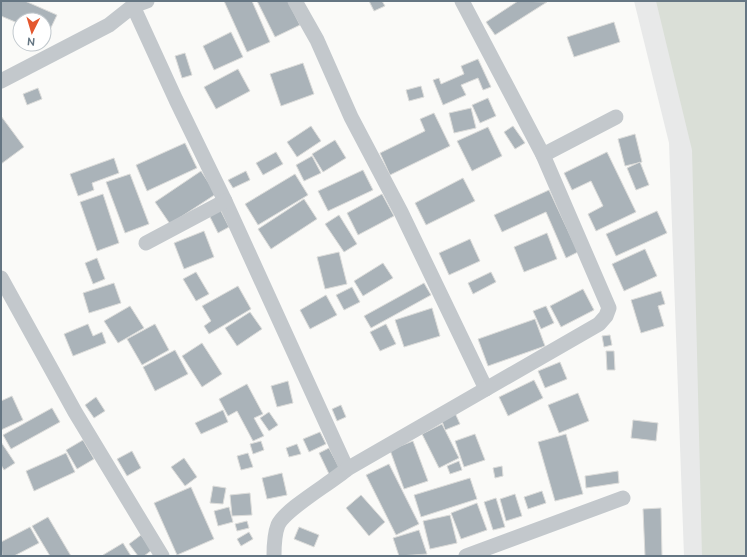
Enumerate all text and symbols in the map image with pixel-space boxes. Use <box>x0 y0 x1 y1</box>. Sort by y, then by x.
north arrow <box>12 12 52 52</box>
text: N <box>27 36 36 48</box>

